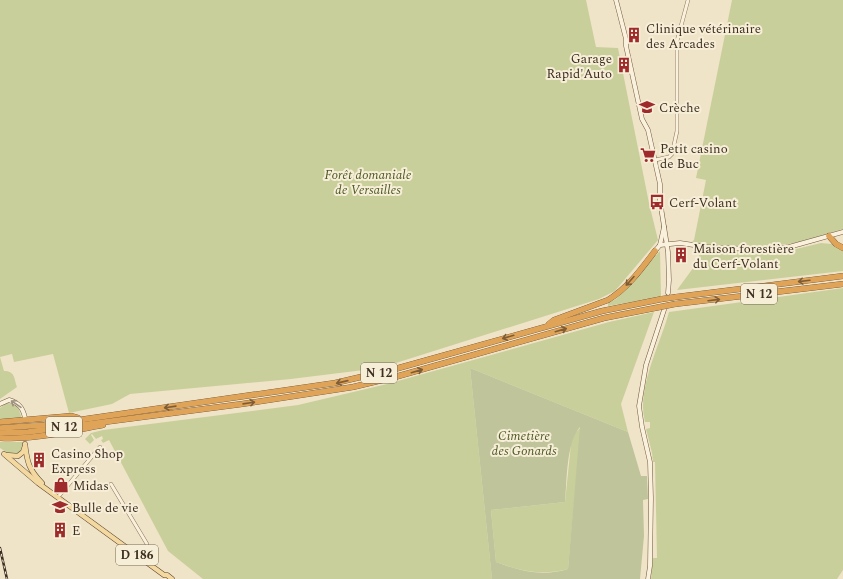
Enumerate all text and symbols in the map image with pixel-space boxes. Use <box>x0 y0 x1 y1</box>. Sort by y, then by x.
place label: Clinique vétérinaire des Arcades <box>646 19 761 54</box>
building icon: Clinique vétérinaire des Arcades <box>625 26 643 44</box>
place label: Garage Rapid'Auto <box>547 49 612 84</box>
building icon: Garage Rapid'Auto <box>615 56 633 74</box>
school or university icon: Crèche <box>638 98 656 116</box>
place label: Crèche <box>659 98 700 118</box>
place label: Petit casino de Buc <box>660 139 728 174</box>
supermarket icon: Petit casino de Buc <box>639 146 657 164</box>
park label: Forêt domaniale de Versailles <box>325 165 412 200</box>
bus stop icon: Cerf-Volant <box>648 193 666 211</box>
place label: Cerf-Volant <box>669 193 737 213</box>
place label: Maison forestière du Cerf-Volant <box>693 239 794 274</box>
building icon: Maison forestière du Cerf-Volant <box>672 246 690 264</box>
one-way arrow <box>626 275 635 286</box>
one-way arrow <box>798 277 811 285</box>
road number: N 12 <box>741 284 777 304</box>
one-way arrow <box>707 296 720 304</box>
one-way arrow <box>554 326 567 333</box>
one-way arrow <box>502 334 515 341</box>
road number: N 12 <box>361 363 397 383</box>
one-way arrow <box>411 367 424 374</box>
one-way arrow <box>336 378 349 386</box>
one-way arrow <box>242 399 255 407</box>
one-way arrow <box>10 400 21 408</box>
one-way arrow <box>164 403 177 411</box>
road number: N 12 <box>46 417 82 437</box>
park label: Cimetière des Gonards <box>492 426 557 461</box>
place label: Casino Shop Express <box>51 444 123 479</box>
building icon: Casino Shop Express <box>30 451 48 469</box>
shop icon: Midas <box>52 476 70 494</box>
place label: Midas <box>73 476 109 496</box>
school or university icon: Bulle de vie <box>51 498 69 516</box>
place label: Bulle de vie <box>72 498 138 518</box>
building icon: E <box>51 521 69 539</box>
place label: E <box>72 521 80 541</box>
road number: D 186 <box>116 545 158 565</box>

